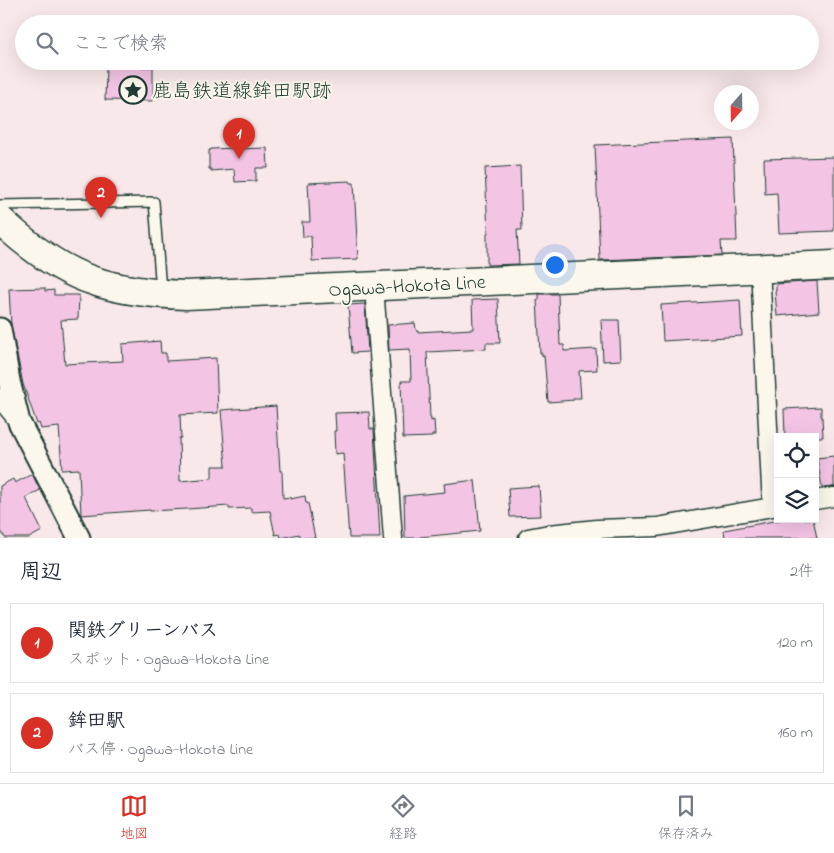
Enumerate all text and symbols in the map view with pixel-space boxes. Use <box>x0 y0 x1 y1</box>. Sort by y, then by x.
search box <box>15 15 819 70</box>
icon: search <box>33 29 61 57</box>
text: ここで検索 <box>73 31 168 58</box>
place icon: 鹿島鉄道線鉾田駅跡 <box>118 75 148 105</box>
place label: 鹿島鉄道線鉾田駅跡 <box>152 78 332 107</box>
north arrow <box>714 85 759 130</box>
pin: 1 <box>223 118 255 159</box>
pin: 2 <box>85 177 117 218</box>
your location <box>542 252 568 278</box>
street label: Ogawa-Hokota Line <box>328 269 487 307</box>
map controls <box>774 433 819 523</box>
button: locate <box>774 433 819 478</box>
button: layers <box>774 478 819 523</box>
text: 周辺 <box>20 558 62 588</box>
text: 2件 <box>790 560 814 584</box>
text: 関鉄グリーンバス <box>68 618 218 645</box>
text: 1 <box>34 631 40 655</box>
text: 120 m <box>777 631 813 655</box>
text: スポット · Ogawa-Hokota Line <box>68 648 269 672</box>
text: 鉾田駅 <box>68 708 125 735</box>
text: 2 <box>33 721 41 745</box>
text: 160 m <box>778 721 813 745</box>
text: バス停 · Ogawa-Hokota Line <box>68 738 253 762</box>
tab: 地図 <box>120 792 148 845</box>
tab: 経路 <box>389 792 417 845</box>
tab: 保存済み <box>658 792 714 845</box>

